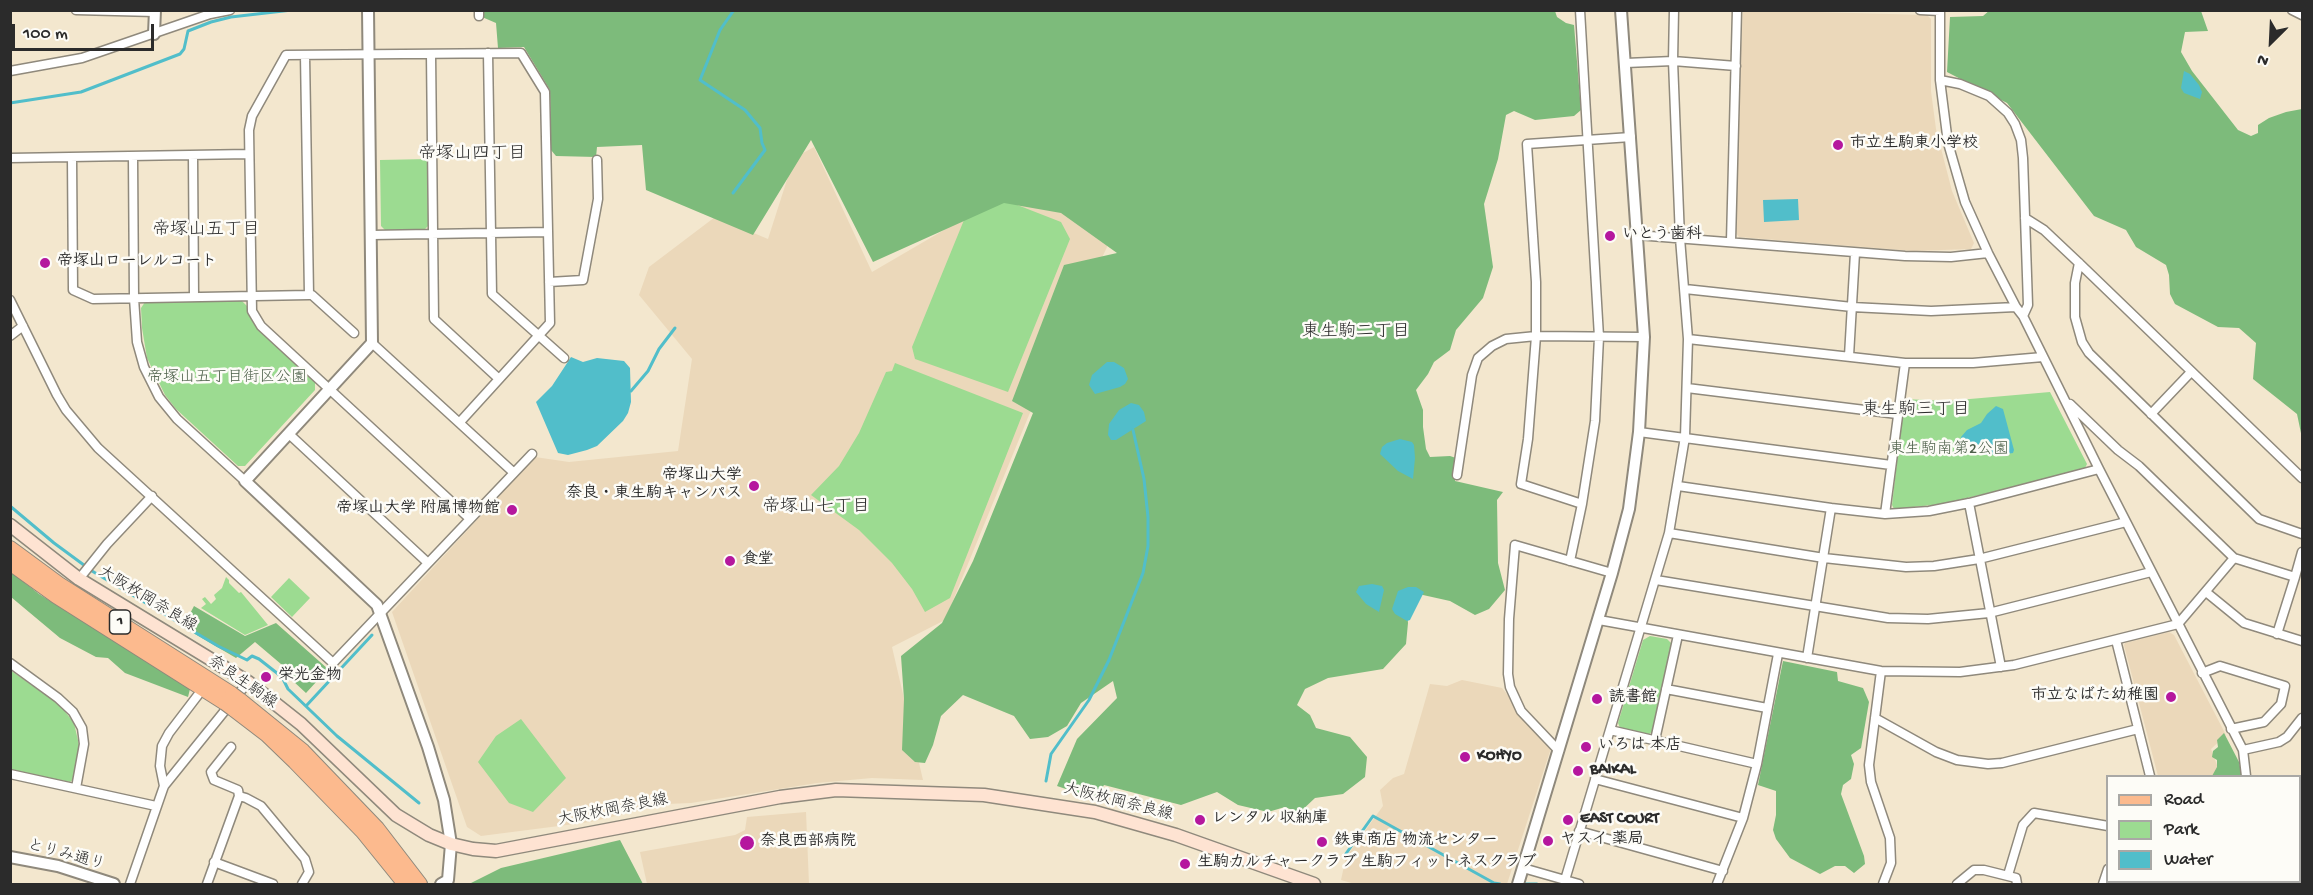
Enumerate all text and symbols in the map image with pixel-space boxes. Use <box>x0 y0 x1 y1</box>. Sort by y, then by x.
scale bar <box>15 12 158 50</box>
north arrow <box>2241 12 2301 72</box>
text: 100 m <box>23 24 68 45</box>
text: N <box>2255 48 2272 70</box>
place label: 市立生駒東小学校 <box>1850 135 1978 155</box>
marker: 市立生駒東小学校 <box>1831 138 1845 152</box>
district label: 帝塚山四丁目 <box>418 144 526 166</box>
district label: 帝塚山五丁目 <box>152 220 260 242</box>
place label: いとう歯科 <box>1622 226 1702 246</box>
marker: いとう歯科 <box>1603 229 1617 243</box>
place label: 帝塚山ローレルコート <box>57 253 217 273</box>
marker: 帝塚山ローレルコート <box>38 256 52 270</box>
district label: 東生駒二丁目 <box>1302 322 1410 344</box>
park label: 帝塚山五丁目街区公園 <box>147 369 307 389</box>
district label: 東生駒三丁目 <box>1862 400 1970 422</box>
park label: 東生駒南第2公園 <box>1889 441 2009 461</box>
place label: 帝塚山大学 奈良・東生駒キャンパス <box>566 467 742 505</box>
marker: 帝塚山大学 奈良・東生駒キャンパス <box>747 479 761 493</box>
district label: 帝塚山七丁目 <box>762 497 870 519</box>
place label: 帝塚山大学 附属博物館 <box>336 500 500 520</box>
marker: 帝塚山大学 附属博物館 <box>505 503 519 517</box>
place label: 食堂 <box>742 551 774 571</box>
marker: 食堂 <box>723 554 737 568</box>
street label: 大阪枚岡奈良線 <box>94 563 200 637</box>
road number: 1 <box>110 610 130 634</box>
street label: 奈良生駒線 <box>204 652 280 714</box>
place label: 栄光金物 <box>278 667 342 687</box>
marker: 栄光金物 <box>259 670 273 684</box>
place label: 市立なばた幼稚園 <box>2031 687 2159 707</box>
place label: 読書館 <box>1609 689 1657 709</box>
marker: 市立なばた幼稚園 <box>2164 690 2178 704</box>
marker: 読書館 <box>1590 692 1604 706</box>
place label: いろは 本店 <box>1598 737 1682 757</box>
marker: いろは 本店 <box>1579 740 1593 754</box>
place label: KOHYO <box>1477 747 1522 767</box>
marker: KOHYO <box>1458 750 1472 764</box>
place label: BAIKAL <box>1590 761 1636 781</box>
marker: BAIKAL <box>1571 764 1585 778</box>
legend <box>2106 775 2301 883</box>
street label: 大阪枚岡奈良線 <box>1061 780 1175 826</box>
text: Road <box>2164 790 2203 811</box>
street label: 大阪枚岡奈良線 <box>556 791 670 831</box>
place label: レンタル 収納庫 <box>1212 810 1328 830</box>
place label: EAST COURT <box>1580 810 1659 830</box>
marker: レンタル 収納庫 <box>1193 813 1207 827</box>
marker: EAST COURT <box>1561 813 1575 827</box>
text: Park <box>2164 820 2198 841</box>
place label: ヤスイ 薬局 <box>1560 831 1644 851</box>
place label: 鉄東商店 物流センター <box>1334 832 1498 852</box>
place label: 奈良西部病院 <box>760 833 856 853</box>
marker: 奈良西部病院 <box>738 834 756 852</box>
marker: ヤスイ 薬局 <box>1541 834 1555 848</box>
marker: 鉄東商店 物流センター <box>1315 835 1329 849</box>
street label: とりみ通り <box>25 836 107 876</box>
text: Water <box>2164 850 2212 871</box>
place label: 生駒カルチャークラブ 生駒フィットネスクラブ <box>1197 854 1537 874</box>
marker: 生駒カルチャークラブ 生駒フィットネスクラブ <box>1178 857 1192 871</box>

